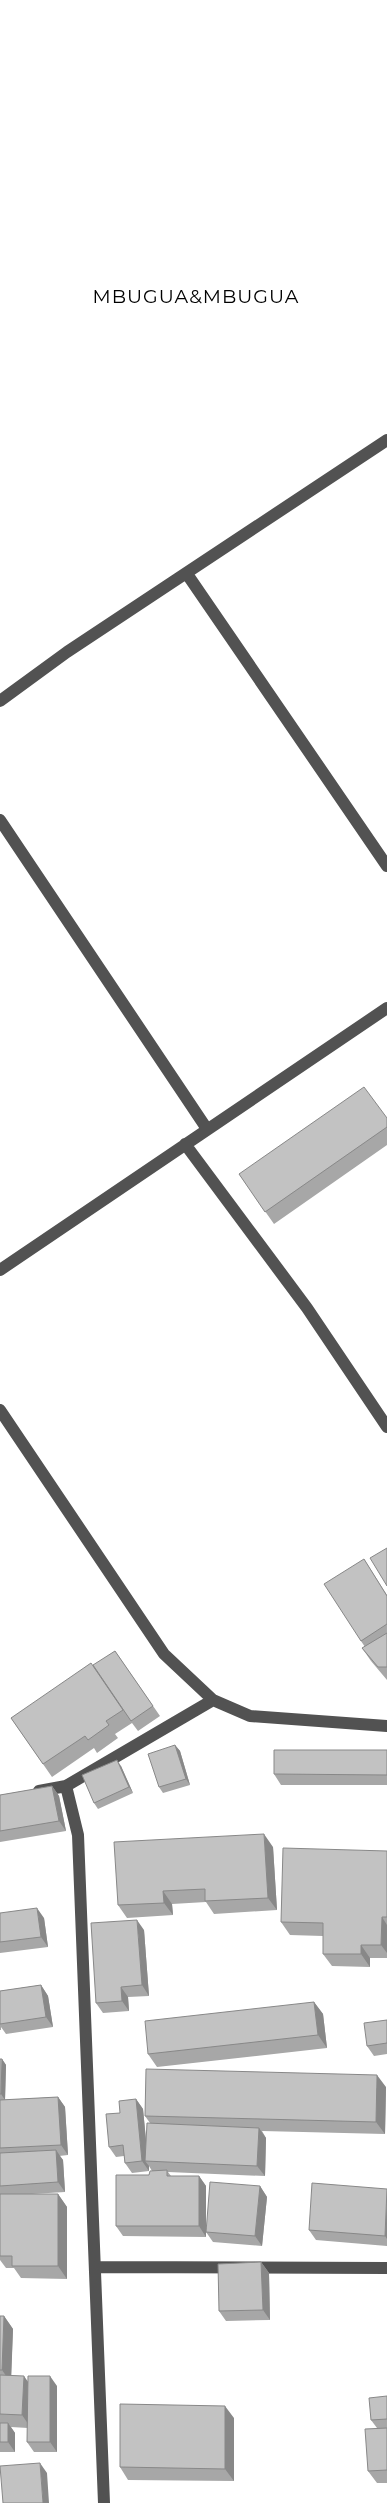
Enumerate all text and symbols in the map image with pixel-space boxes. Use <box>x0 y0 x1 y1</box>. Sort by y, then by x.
district label: MBUGUA&MBUGUA <box>93 285 299 308</box>

